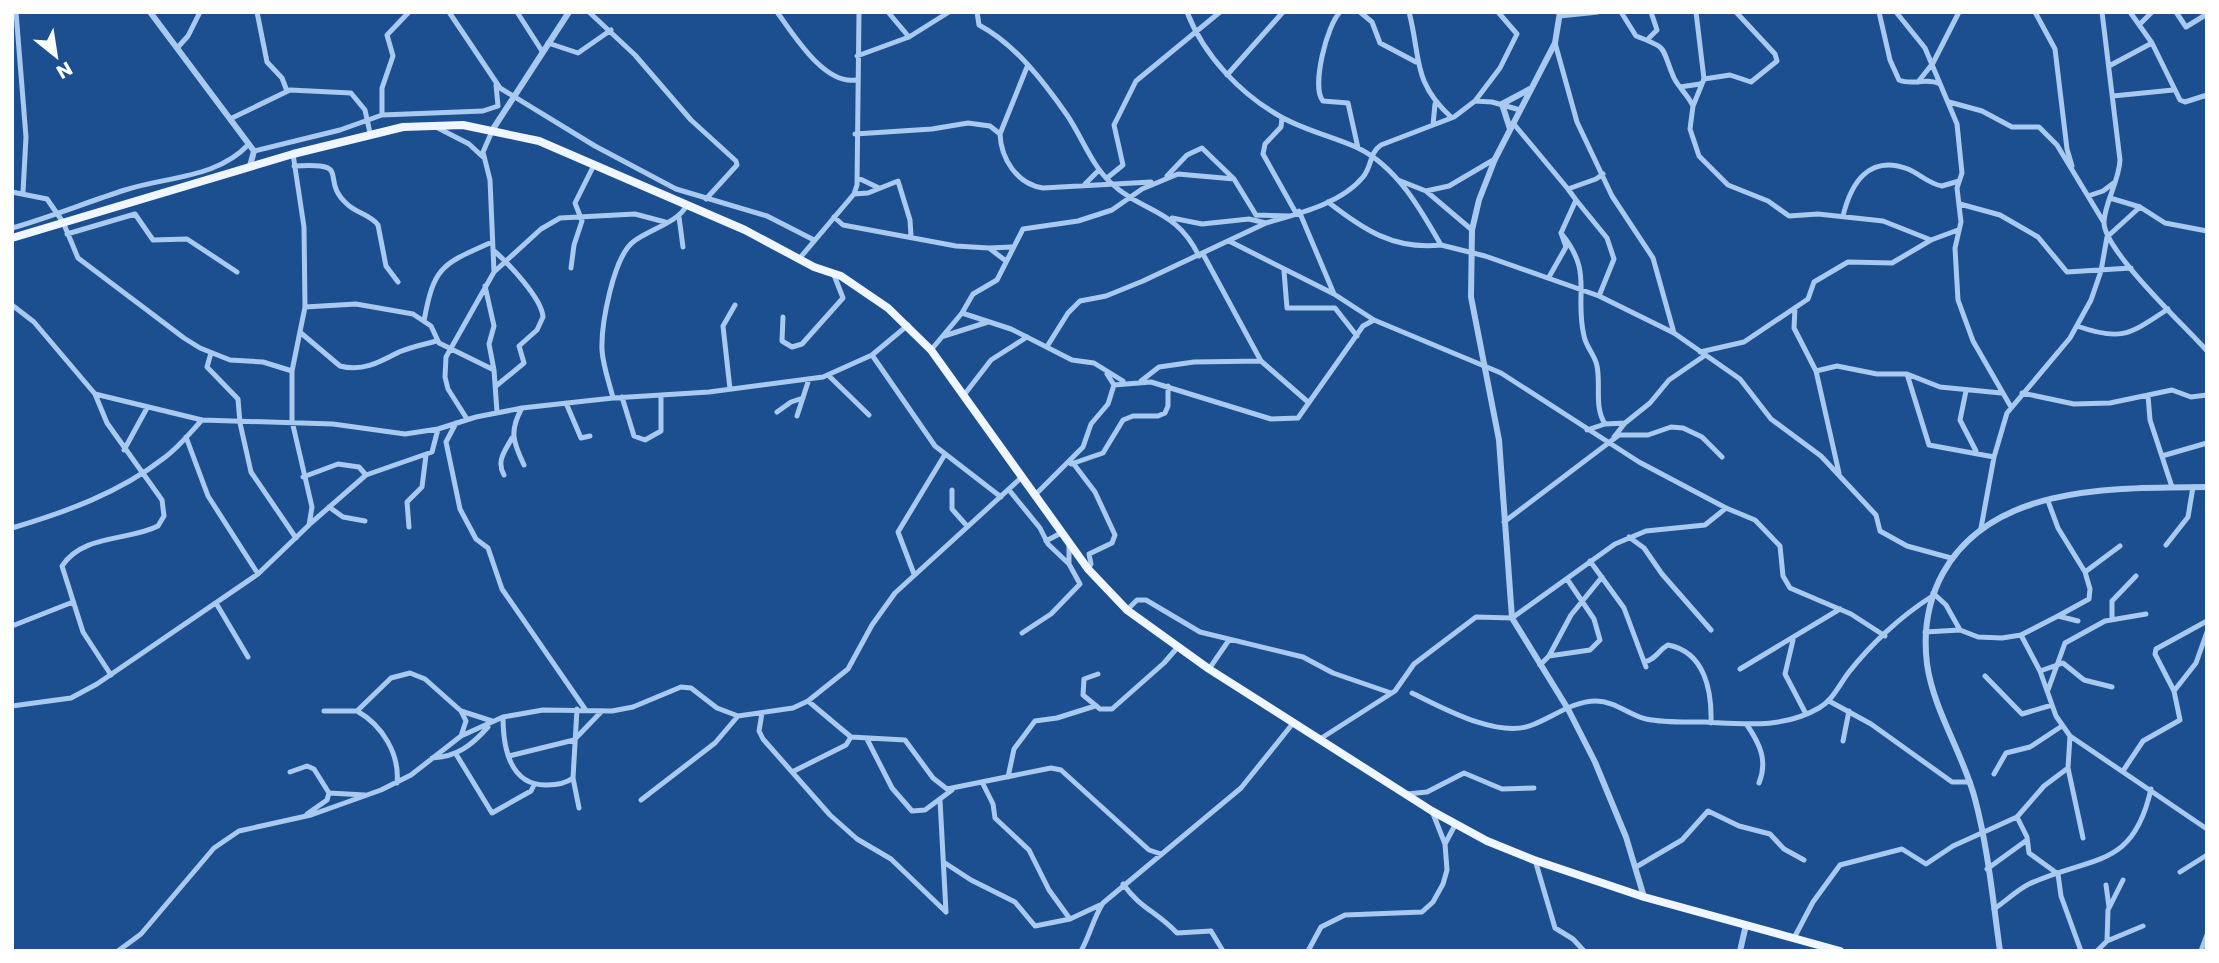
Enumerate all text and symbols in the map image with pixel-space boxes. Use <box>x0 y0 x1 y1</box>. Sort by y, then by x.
north arrow <box>21 21 91 91</box>
text: N <box>51 55 77 86</box>

